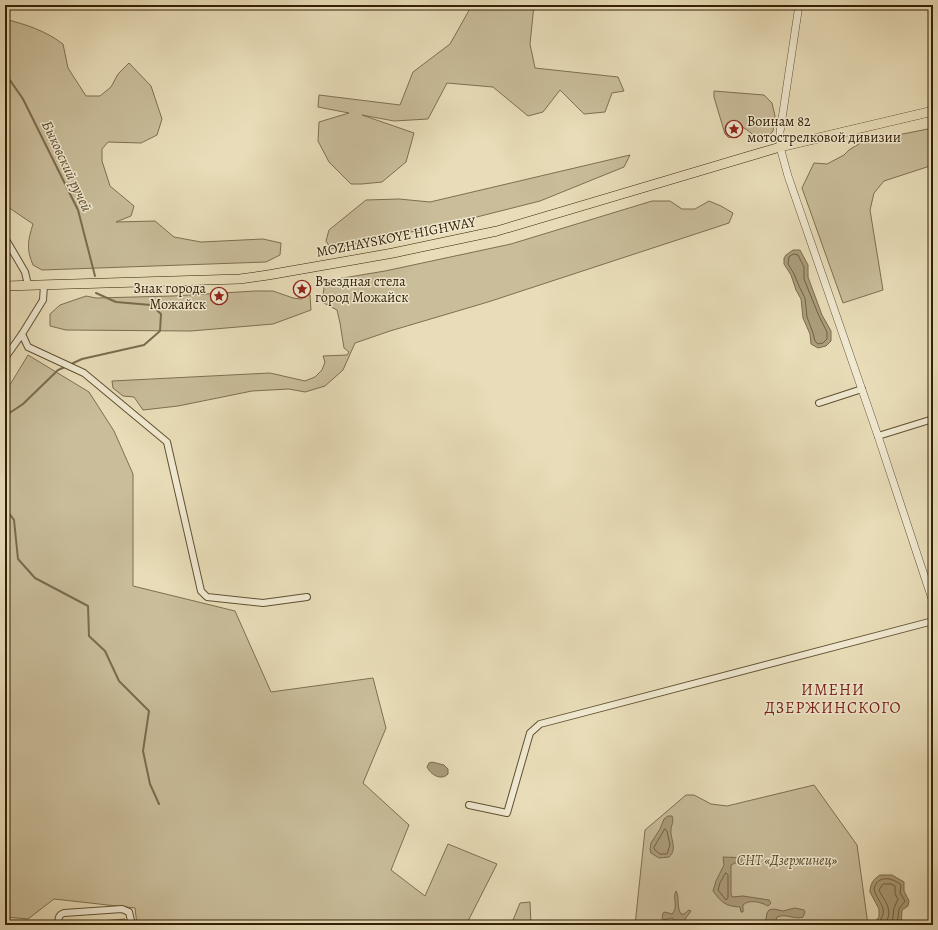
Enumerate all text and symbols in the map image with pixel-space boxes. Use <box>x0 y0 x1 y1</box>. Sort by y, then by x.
place label: Воинам 82 мотострелковой дивизии <box>747 112 901 147</box>
water label: Быковский ручей <box>37 117 97 215</box>
place icon: Воинам 82 мотострелковой дивизии <box>724 119 744 139</box>
street label: MOZHAYSKOYE HIGHWAY <box>315 212 478 262</box>
place label: Въездная стела город Можайск <box>315 272 409 307</box>
place label: Знак города Можайск <box>133 279 207 314</box>
place icon: Въездная стела город Можайск <box>292 279 312 299</box>
place icon: Знак города Можайск <box>209 286 229 306</box>
district label: ИМЕНИ ДЗЕРЖИНСКОГО <box>764 679 902 719</box>
park label: СНТ «Дзержинец» <box>737 851 838 870</box>

